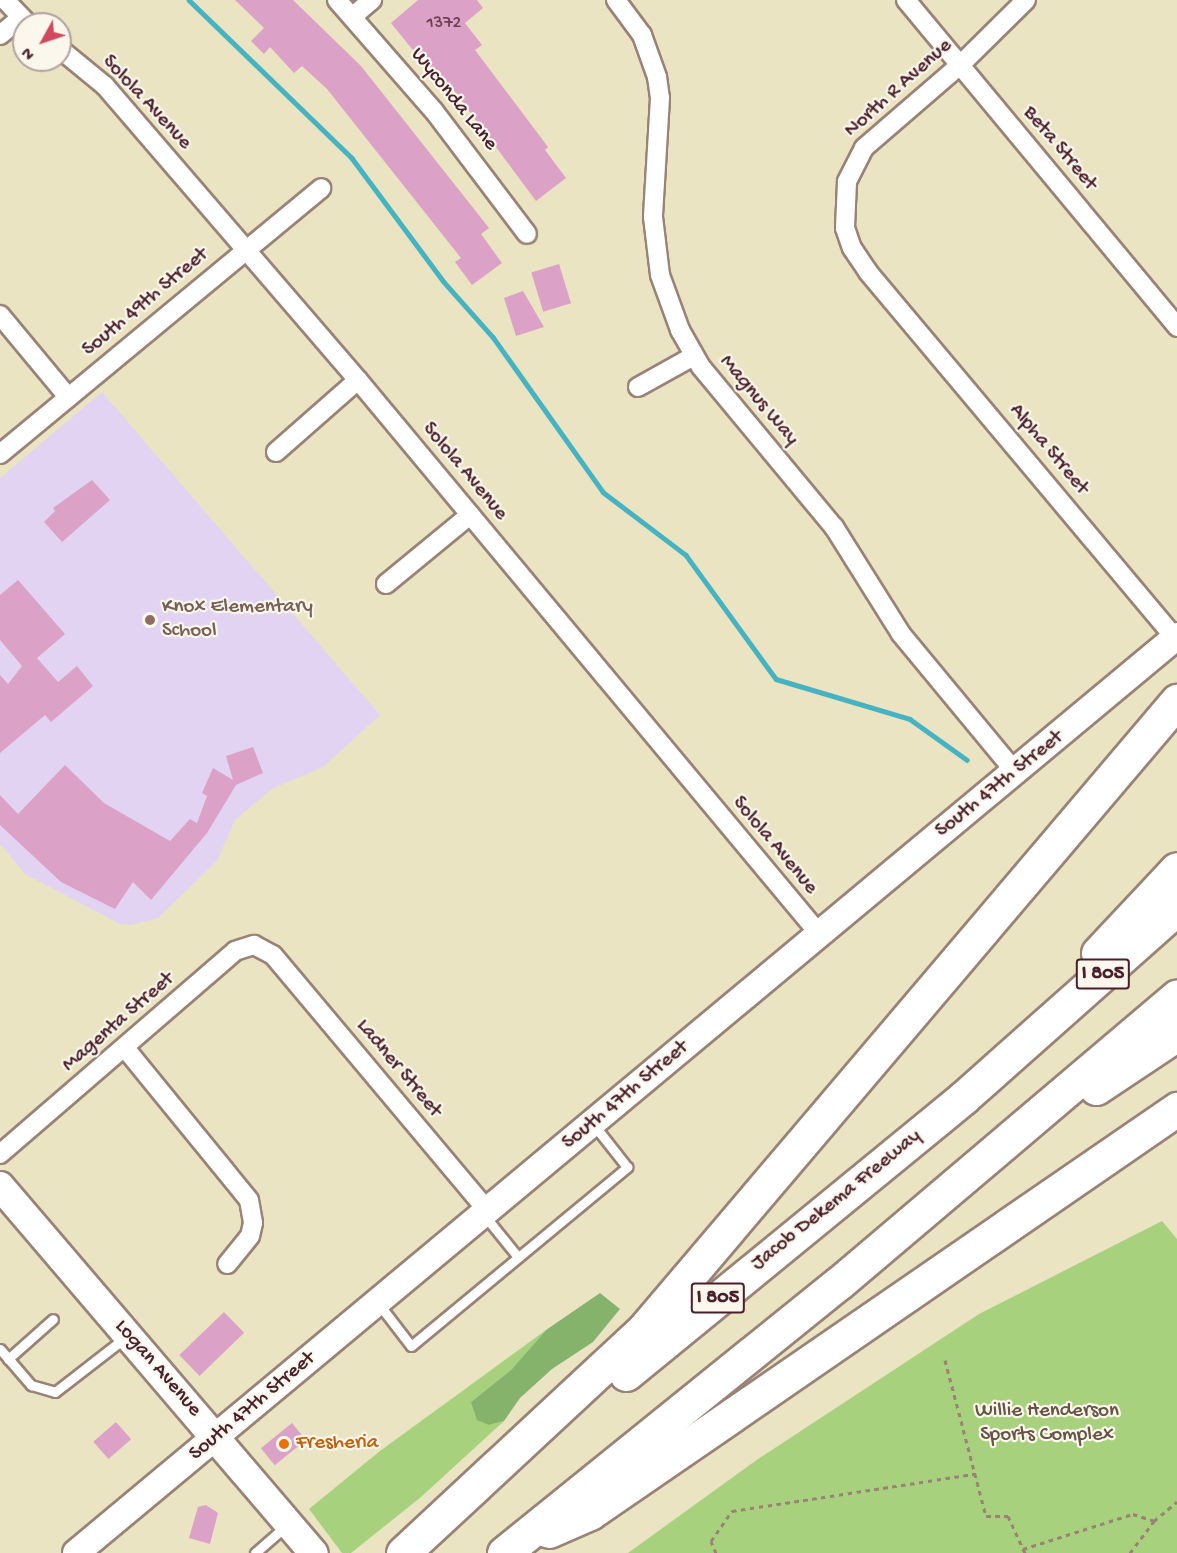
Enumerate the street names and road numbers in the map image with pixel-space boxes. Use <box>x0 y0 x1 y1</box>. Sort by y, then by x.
street label: North R Avenue <box>840 34 958 144</box>
street label: Wyconda Lane <box>404 43 502 157</box>
street label: Solola Avenue <box>96 50 196 156</box>
street label: Beta Street <box>1016 102 1102 196</box>
street label: South 49th Street <box>78 243 214 363</box>
street label: Magnus Way <box>713 351 803 451</box>
street label: Alpha Street <box>1003 399 1093 501</box>
street label: Solola Avenue <box>416 418 512 526</box>
street label: South 47th Street <box>931 726 1069 844</box>
street label: Solola Avenue <box>726 792 822 900</box>
road number: I 805 <box>1074 957 1132 991</box>
street label: Magenta Street <box>58 968 180 1078</box>
street label: Ladner Street <box>349 1015 447 1123</box>
street label: South 47th Street <box>558 1036 694 1156</box>
street label: Jacob Dekema Freeway <box>747 1125 927 1277</box>
road number: I 805 <box>690 1281 746 1315</box>
street label: Logan Avenue <box>108 1315 206 1423</box>
street label: South 47th Street <box>185 1347 321 1467</box>

